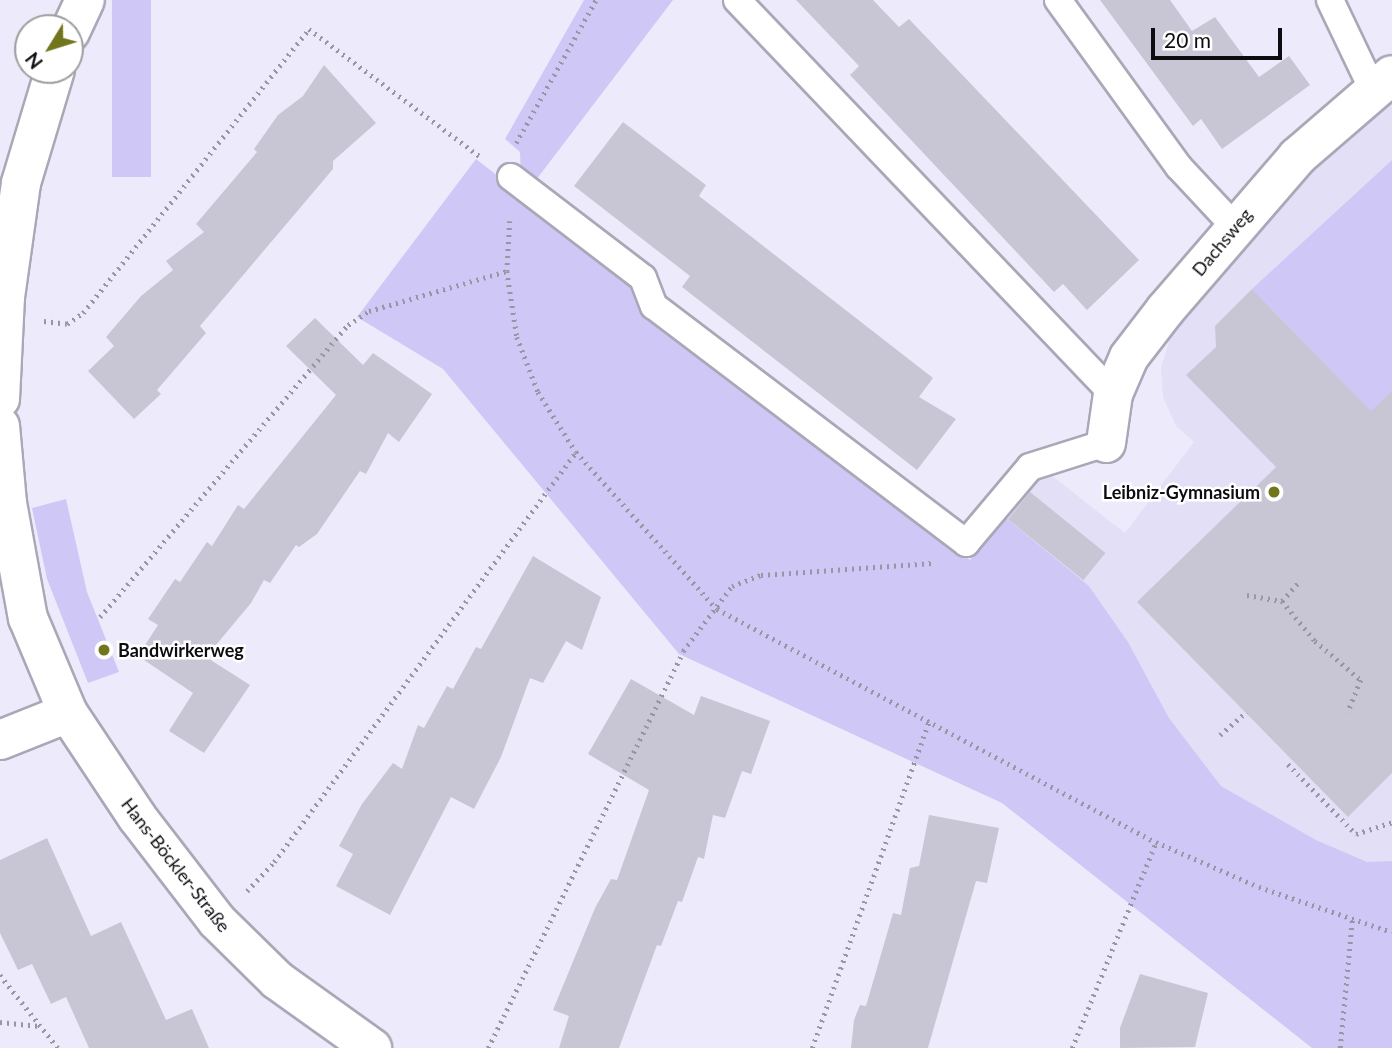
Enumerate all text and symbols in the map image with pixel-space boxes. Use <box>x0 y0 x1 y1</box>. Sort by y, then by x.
north arrow <box>14 14 84 84</box>
scale bar <box>1154 14 1285 58</box>
text: 20 m <box>1164 27 1211 52</box>
text: N <box>20 48 47 74</box>
street label: Dachsweg <box>1187 204 1257 280</box>
place label: Leibniz-Gymnasium <box>1103 481 1260 503</box>
marker: Leibniz-Gymnasium <box>1266 484 1282 500</box>
place label: Bandwirkerweg <box>118 639 244 661</box>
marker: Bandwirkerweg <box>96 642 112 658</box>
street label: Hans-Böckler-Straße <box>117 794 235 936</box>

